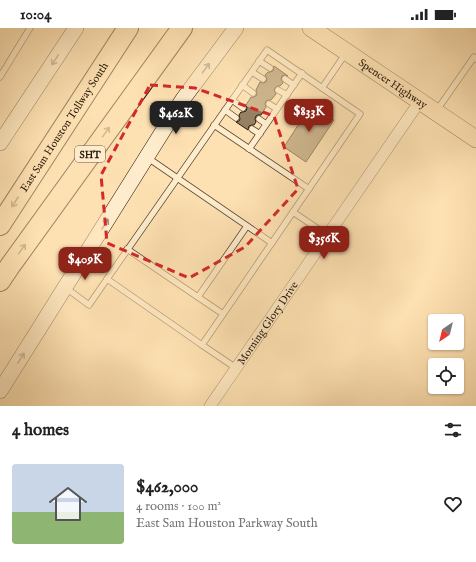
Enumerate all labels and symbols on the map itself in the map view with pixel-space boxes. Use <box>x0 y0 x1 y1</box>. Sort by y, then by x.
one-way arrow <box>51 55 59 66</box>
street label: Spencer Highway <box>355 56 430 113</box>
street label: East Sam Houston Tollway South <box>17 60 112 195</box>
one-way arrow <box>202 63 210 74</box>
pin: $833K <box>281 99 337 133</box>
pin: $462K <box>148 101 204 135</box>
one-way arrow <box>102 127 110 138</box>
road number: SHT <box>75 146 105 162</box>
one-way arrow <box>11 196 19 207</box>
one-way arrow <box>101 218 109 230</box>
pin: $356K <box>296 226 352 260</box>
one-way arrow <box>18 244 26 255</box>
pin: $409K <box>57 247 113 281</box>
street label: Morning Glory Drive <box>234 279 302 368</box>
north arrow <box>428 314 464 350</box>
one-way arrow <box>17 352 25 364</box>

